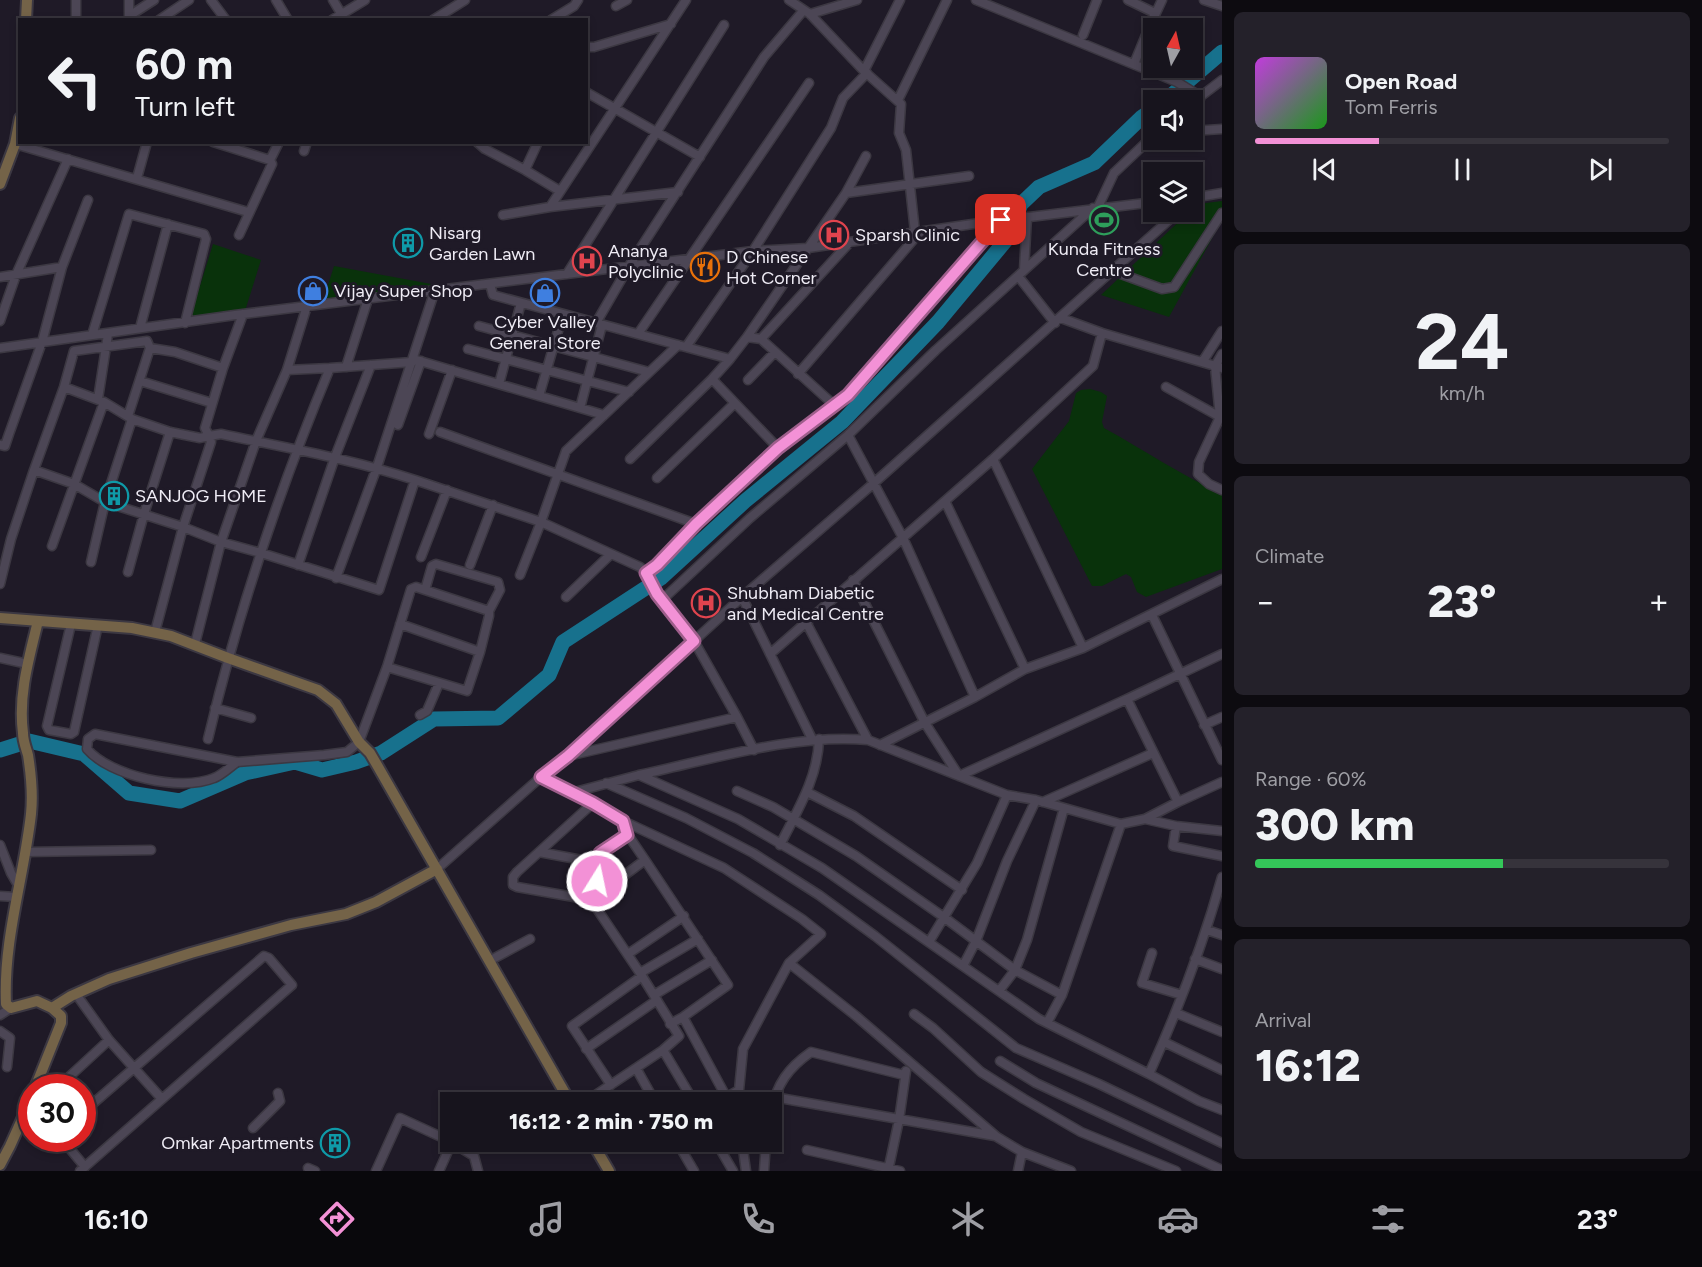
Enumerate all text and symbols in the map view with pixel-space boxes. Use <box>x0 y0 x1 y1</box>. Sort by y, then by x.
north arrow <box>1143 18 1203 78</box>
map controls <box>1143 18 1203 222</box>
text: 60 m <box>135 39 233 90</box>
icon: left <box>36 42 114 120</box>
text: Open Road <box>1345 68 1457 95</box>
text: Turn left <box>135 90 235 123</box>
button: sound <box>1143 90 1203 150</box>
text: Tom Ferris <box>1345 95 1438 119</box>
icon: previous <box>1308 153 1341 186</box>
icon: pause <box>1446 153 1479 186</box>
icon: next <box>1584 153 1617 186</box>
button: layers <box>1143 162 1203 222</box>
pin <box>975 194 1026 245</box>
icon: arrive <box>984 203 1017 236</box>
sports icon: Kunda Fitness Centre <box>1088 204 1120 236</box>
hospital icon: Sparsh Clinic <box>818 219 850 251</box>
place label: Nisarg Garden Lawn <box>429 222 535 265</box>
place label: Sparsh Clinic <box>855 224 960 246</box>
building icon: Nisarg Garden Lawn <box>392 227 424 259</box>
place label: Kunda Fitness Centre <box>1048 238 1160 281</box>
place label: Ananya Polyclinic <box>608 240 684 283</box>
hospital icon: Ananya Polyclinic <box>571 245 603 277</box>
place label: D Chinese Hot Corner <box>726 246 817 289</box>
restaurant icon: D Chinese Hot Corner <box>689 251 721 283</box>
shop icon: Vijay Super Shop <box>297 275 329 307</box>
shop icon: Cyber Valley General Store <box>529 277 561 309</box>
place label: Vijay Super Shop <box>334 280 473 302</box>
text: 24 <box>1415 295 1509 389</box>
place label: Cyber Valley General Store <box>489 311 601 354</box>
text: km/h <box>1439 381 1485 405</box>
building icon: SANJOG HOME <box>98 480 130 512</box>
place label: SANJOG HOME <box>135 485 267 507</box>
text: Climate <box>1255 544 1324 568</box>
text: 23° <box>1428 574 1496 628</box>
place label: Shubham Diabetic and Medical Centre <box>727 582 884 625</box>
text: − <box>1255 582 1276 621</box>
text: + <box>1648 582 1669 621</box>
hospital icon: Shubham Diabetic and Medical Centre <box>690 587 722 619</box>
text: Range · 60% <box>1255 767 1366 791</box>
text: 300 km <box>1255 797 1414 851</box>
position arrow <box>565 849 629 913</box>
text: Arrival <box>1255 1008 1311 1032</box>
text: 16:12 <box>1255 1038 1361 1092</box>
speed limit sign: 30 <box>18 1074 96 1152</box>
text: 16:12 · 2 min · 750 m <box>509 1108 713 1135</box>
building icon: Omkar Apartments <box>319 1127 351 1159</box>
place label: Omkar Apartments <box>161 1132 314 1154</box>
icon: directions <box>316 1198 358 1240</box>
icon: music <box>526 1198 568 1240</box>
icon: phone <box>737 1198 779 1240</box>
icon: climate <box>947 1198 989 1240</box>
icon: car <box>1157 1198 1199 1240</box>
icon: filters <box>1367 1198 1409 1240</box>
text: 16:10 <box>84 1203 148 1236</box>
text: 23° <box>1577 1203 1618 1236</box>

